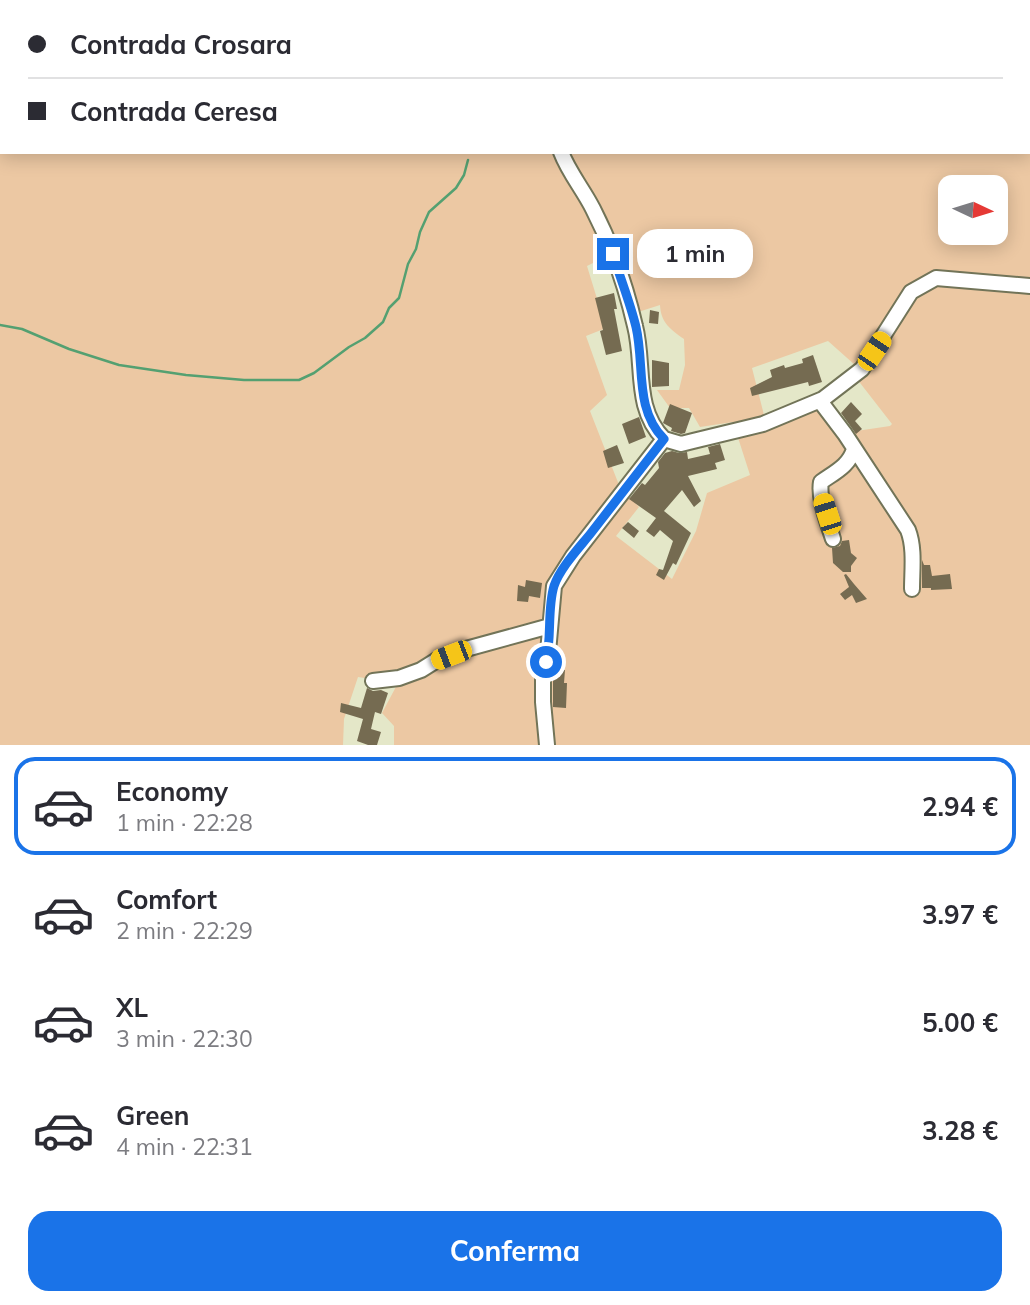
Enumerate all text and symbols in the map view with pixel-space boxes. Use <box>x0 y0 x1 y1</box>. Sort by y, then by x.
text: Contrada Crosara <box>70 28 292 61</box>
text: Contrada Ceresa <box>70 95 278 128</box>
north arrow <box>938 175 1008 245</box>
map controls <box>938 175 1008 245</box>
callout: 1 min <box>638 230 753 278</box>
route end <box>597 238 629 270</box>
text: 1 min <box>665 239 725 268</box>
car <box>854 328 895 374</box>
car <box>811 491 844 537</box>
car <box>428 638 475 672</box>
route start <box>530 646 562 678</box>
icon: car <box>32 775 95 838</box>
text: Economy <box>116 775 228 808</box>
text: 2.94 € <box>922 790 998 823</box>
text: 1 min · 22:28 <box>116 808 253 837</box>
icon: car <box>32 883 95 946</box>
text: Comfort <box>116 883 217 916</box>
text: 3.97 € <box>922 898 998 931</box>
text: 2 min · 22:29 <box>116 916 253 945</box>
icon: car <box>32 991 95 1054</box>
text: XL <box>116 991 148 1024</box>
text: 5.00 € <box>922 1006 998 1039</box>
text: 3 min · 22:30 <box>116 1024 253 1053</box>
icon: car <box>32 1099 95 1162</box>
text: Green <box>116 1099 189 1132</box>
text: 3.28 € <box>922 1114 998 1147</box>
text: 4 min · 22:31 <box>116 1132 253 1161</box>
button: Conferma <box>28 1211 1002 1291</box>

